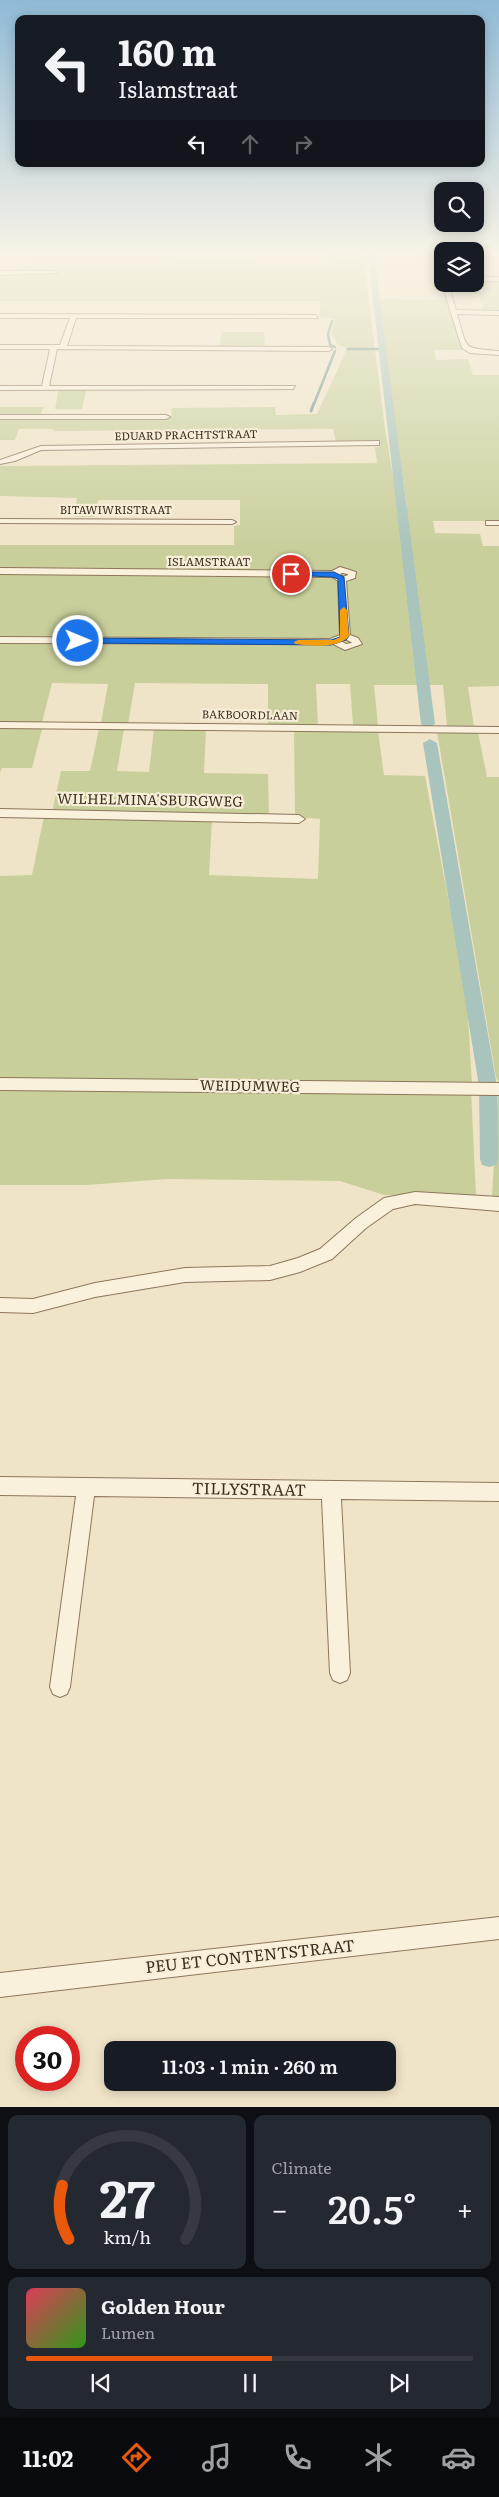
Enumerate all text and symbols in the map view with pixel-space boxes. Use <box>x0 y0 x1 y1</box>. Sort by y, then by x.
text: 160 m <box>118 25 216 77</box>
icon: left <box>35 35 100 100</box>
text: Islamstraat <box>118 72 238 105</box>
icon: left <box>183 130 211 158</box>
icon: ahead <box>236 130 264 158</box>
icon: right <box>289 130 317 158</box>
map controls <box>434 182 484 292</box>
button: search <box>434 182 484 232</box>
button: layers <box>434 242 484 292</box>
street label: EDUARD PRACHTSTRAAT <box>114 425 258 443</box>
street label: BITAWIWRISTRAAT <box>60 501 172 517</box>
street label: ISLAMSTRAAT <box>168 553 250 569</box>
pin <box>270 553 312 595</box>
icon: arrive <box>277 560 305 588</box>
position arrow <box>51 614 103 666</box>
street label: BAKBOORDLAAN <box>202 705 298 723</box>
street label: WILHELMINA'SBURGWEG <box>57 787 244 811</box>
street label: WEIDUMWEG <box>200 1074 301 1096</box>
street label: TILLYSTRAAT <box>192 1475 306 1501</box>
street label: PEU ET CONTENTSTRAAT <box>144 1932 356 1978</box>
speed limit sign: 30 <box>15 2026 80 2091</box>
text: 11:03 · 1 min · 260 m <box>162 2052 338 2080</box>
text: Climate <box>272 2155 332 2179</box>
text: 27 <box>99 2157 155 2234</box>
text: 20.5° <box>328 2179 416 2236</box>
text: − <box>272 2187 288 2229</box>
text: + <box>457 2187 473 2229</box>
text: km/h <box>103 2223 151 2250</box>
text: Golden Hour <box>101 2292 225 2320</box>
text: Lumen <box>101 2320 155 2344</box>
icon: previous <box>87 2369 115 2397</box>
icon: pause <box>236 2369 264 2397</box>
icon: next <box>385 2369 413 2397</box>
icon: directions <box>119 2440 154 2475</box>
icon: music <box>199 2440 234 2475</box>
icon: phone <box>280 2440 315 2475</box>
icon: climate <box>361 2440 396 2475</box>
icon: car <box>441 2440 476 2475</box>
text: 11:02 <box>23 2441 73 2474</box>

